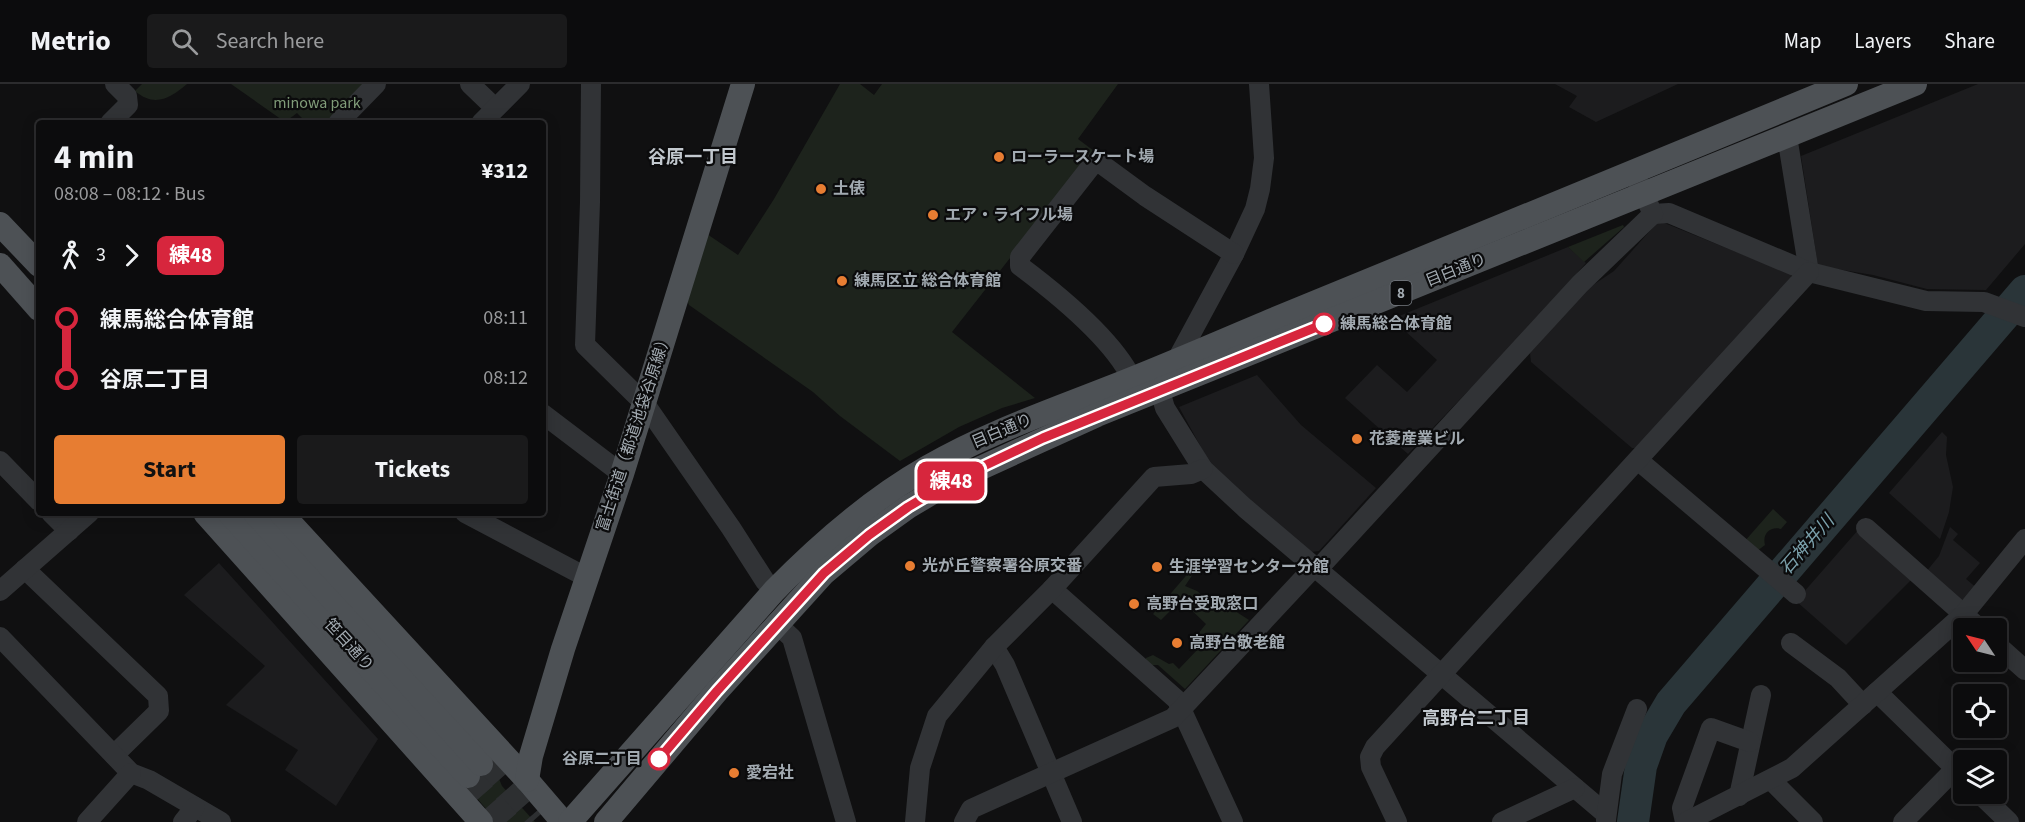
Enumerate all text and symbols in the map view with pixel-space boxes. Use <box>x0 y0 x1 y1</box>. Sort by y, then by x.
search box <box>147 14 567 68</box>
text: Metrio <box>30 21 111 61</box>
icon: search <box>168 25 201 58</box>
text: Search here <box>216 25 324 57</box>
text: Map <box>1784 26 1821 56</box>
text: Layers <box>1854 26 1911 56</box>
text: Share <box>1944 26 1995 56</box>
park label: minowa park <box>273 92 361 114</box>
text: 4 min <box>54 134 134 181</box>
district label: 谷原一丁目 <box>648 145 738 170</box>
place label: ローラースケート場 <box>1011 146 1154 168</box>
marker: ローラースケート場 <box>992 150 1006 164</box>
text: ¥312 <box>482 155 528 187</box>
place label: 土俵 <box>833 178 865 200</box>
text: 08:08 – 08:12 · Bus <box>54 180 205 208</box>
marker: 土俵 <box>814 182 828 196</box>
place label: エア・ライフル場 <box>945 204 1073 226</box>
marker: エア・ライフル場 <box>926 208 940 222</box>
icon: walk <box>54 239 87 272</box>
icon: forward <box>115 239 148 272</box>
text: 練48 <box>169 240 212 270</box>
text: 3 <box>96 241 106 269</box>
street label: 目白通り <box>1422 248 1490 292</box>
place label: 練馬区立 総合体育館 <box>854 270 1001 292</box>
marker: 練馬区立 総合体育館 <box>835 274 849 288</box>
road number: 8 <box>1390 281 1412 305</box>
text: 練馬総合体育館 <box>100 304 254 336</box>
text: 08:11 <box>483 304 528 332</box>
marker: 練馬総合体育館 <box>1313 313 1335 335</box>
place label: 練馬総合体育館 <box>1340 313 1452 335</box>
street label: 富士街道（都道池袋谷原線） <box>591 330 677 534</box>
text: 谷原二丁目 <box>100 364 210 396</box>
text: 08:12 <box>483 364 528 392</box>
street label: 目白通り <box>968 408 1036 454</box>
place label: 花菱産業ビル <box>1369 428 1465 450</box>
marker: 花菱産業ビル <box>1350 432 1364 446</box>
button: Start <box>54 435 285 504</box>
button: Tickets <box>297 435 528 504</box>
line badge: 練48 <box>916 462 986 500</box>
text: 練48 <box>929 466 973 496</box>
water label: 石神井川 <box>1774 508 1841 580</box>
place label: 光が丘警察署谷原交番 <box>922 555 1082 577</box>
place label: 生涯学習センター分館 <box>1169 556 1329 578</box>
marker: 光が丘警察署谷原交番 <box>903 559 917 573</box>
marker: 生涯学習センター分館 <box>1150 560 1164 574</box>
place label: 高野台受取窓口 <box>1146 593 1258 615</box>
marker: 高野台受取窓口 <box>1127 597 1141 611</box>
street label: 笹目通り <box>319 614 379 676</box>
north arrow <box>1953 618 2007 672</box>
map controls <box>1953 618 2007 804</box>
place label: 高野台敬老館 <box>1189 632 1285 654</box>
marker: 高野台敬老館 <box>1170 636 1184 650</box>
button: locate <box>1953 684 2007 738</box>
district label: 高野台二丁目 <box>1422 706 1530 731</box>
place label: 谷原二丁目 <box>562 748 642 770</box>
marker: 谷原二丁目 <box>648 748 670 770</box>
button: layers <box>1953 750 2007 804</box>
place label: 愛宕社 <box>746 762 794 784</box>
marker: 愛宕社 <box>727 766 741 780</box>

